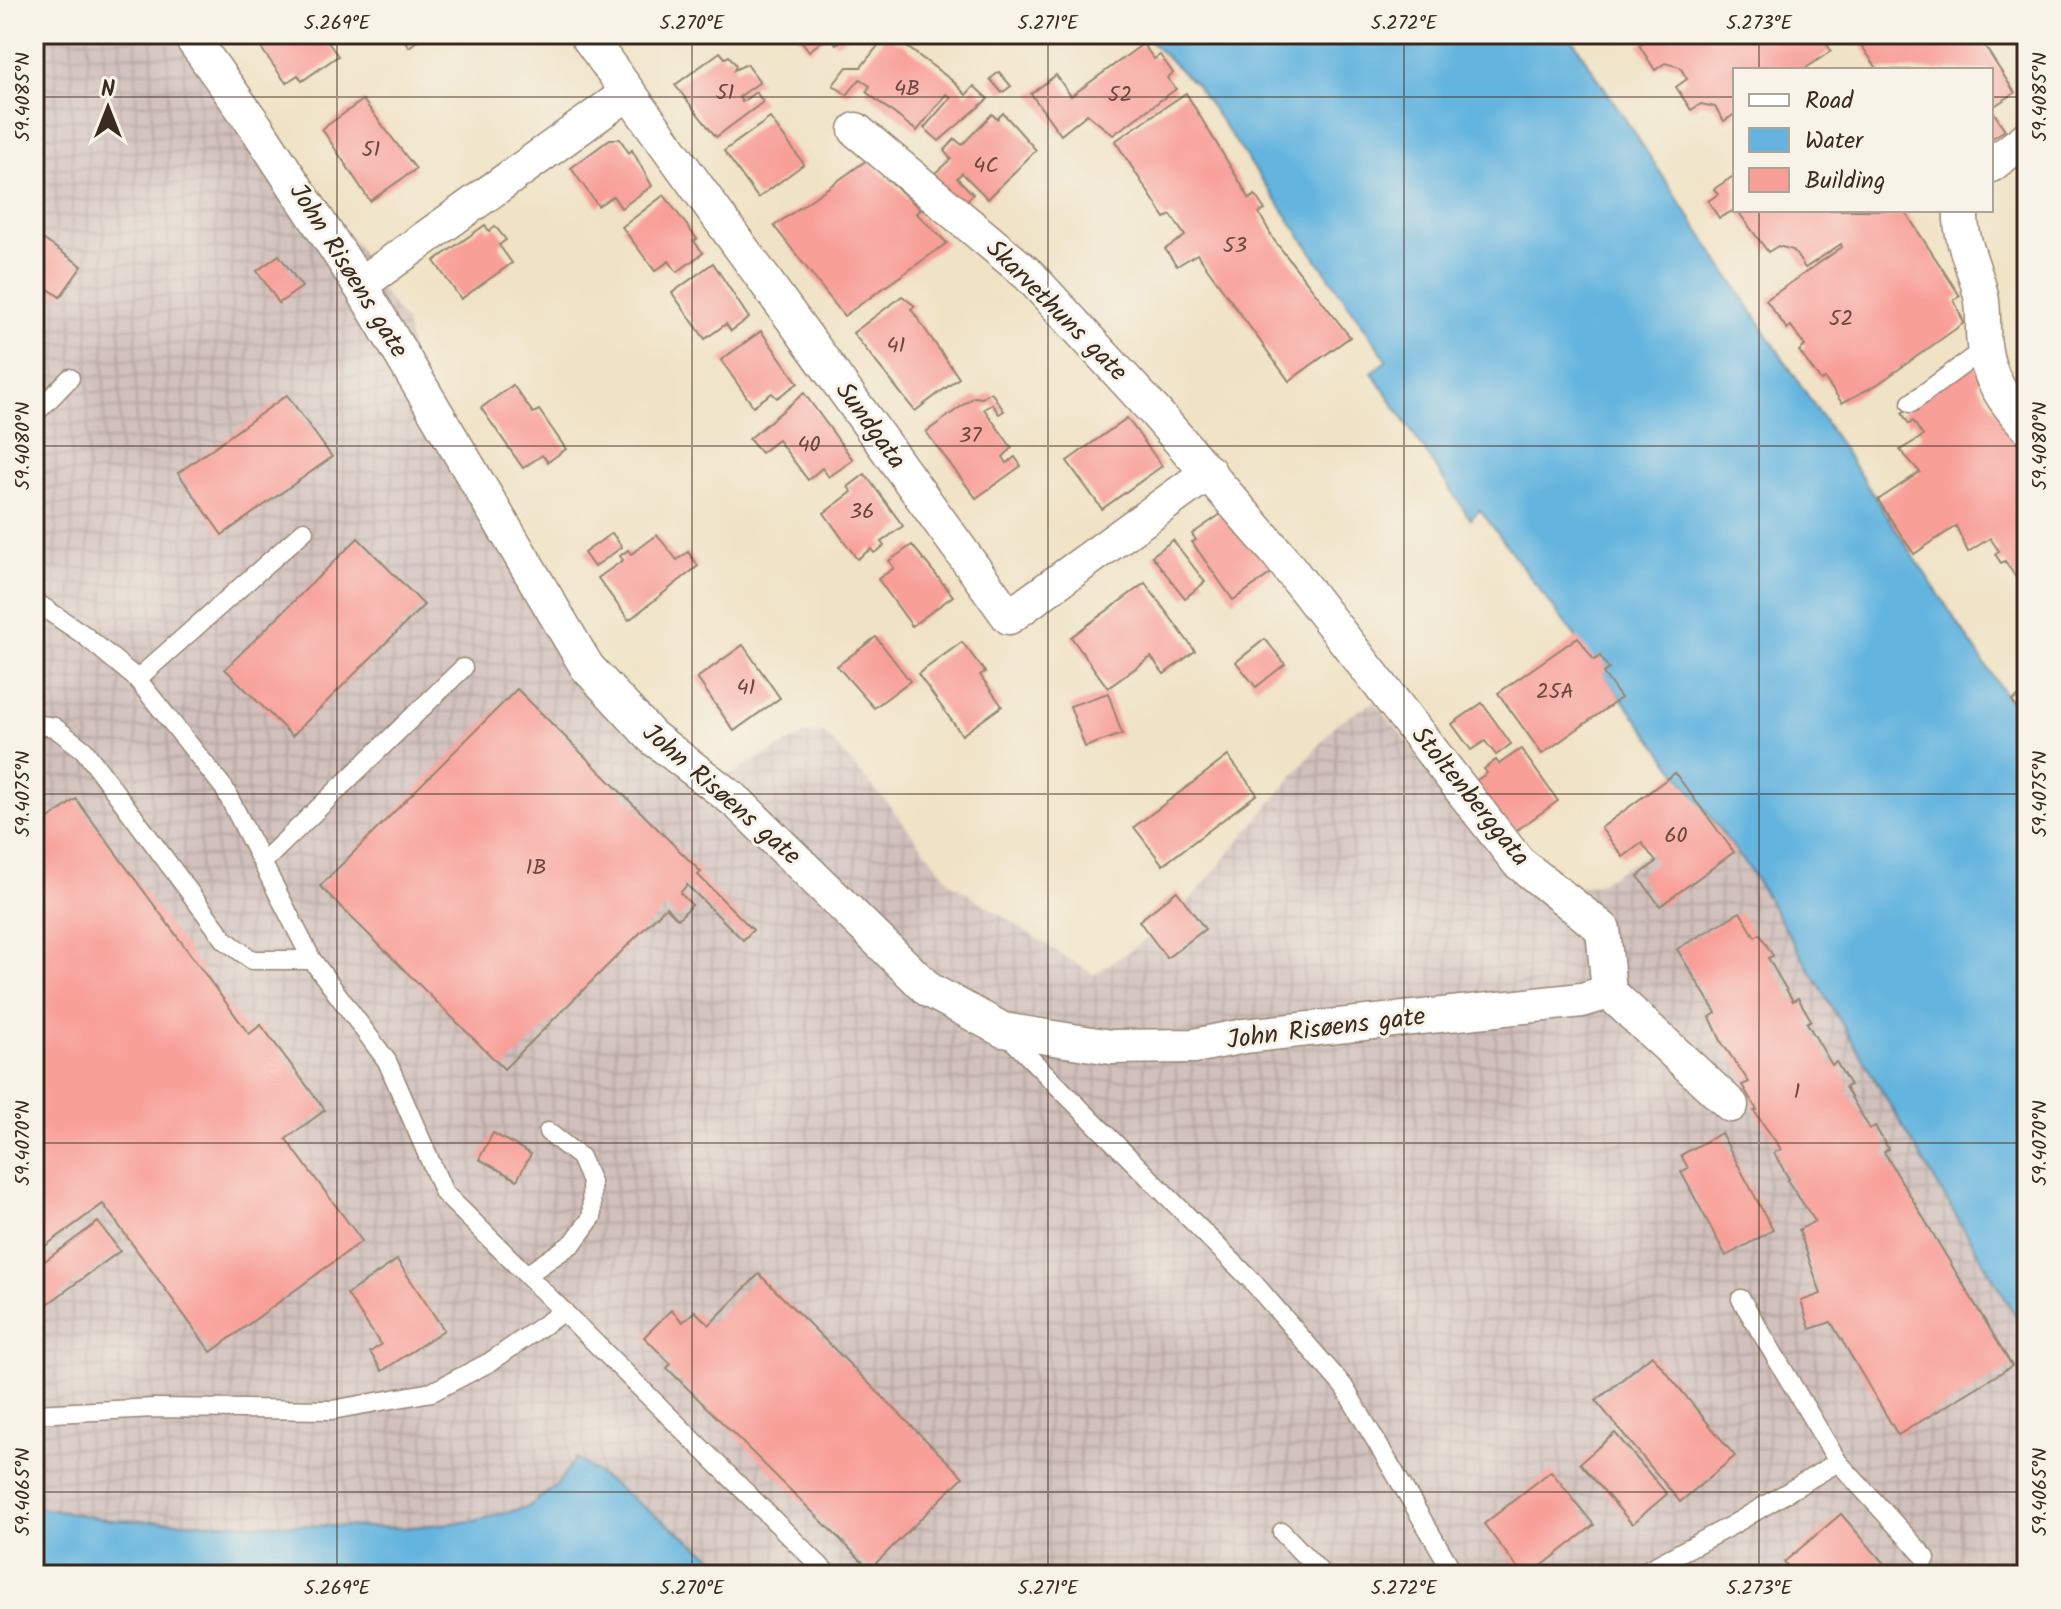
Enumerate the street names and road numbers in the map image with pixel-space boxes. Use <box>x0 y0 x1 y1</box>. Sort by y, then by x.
street label: John Risøens gate <box>277 175 419 367</box>
street label: Skarvethuns gate <box>975 230 1137 392</box>
street label: Sundgata <box>824 373 916 479</box>
street label: John Risøens gate <box>632 714 810 877</box>
street label: Stoltenberggata <box>1400 717 1540 877</box>
street label: John Risøens gate <box>1224 996 1428 1062</box>

